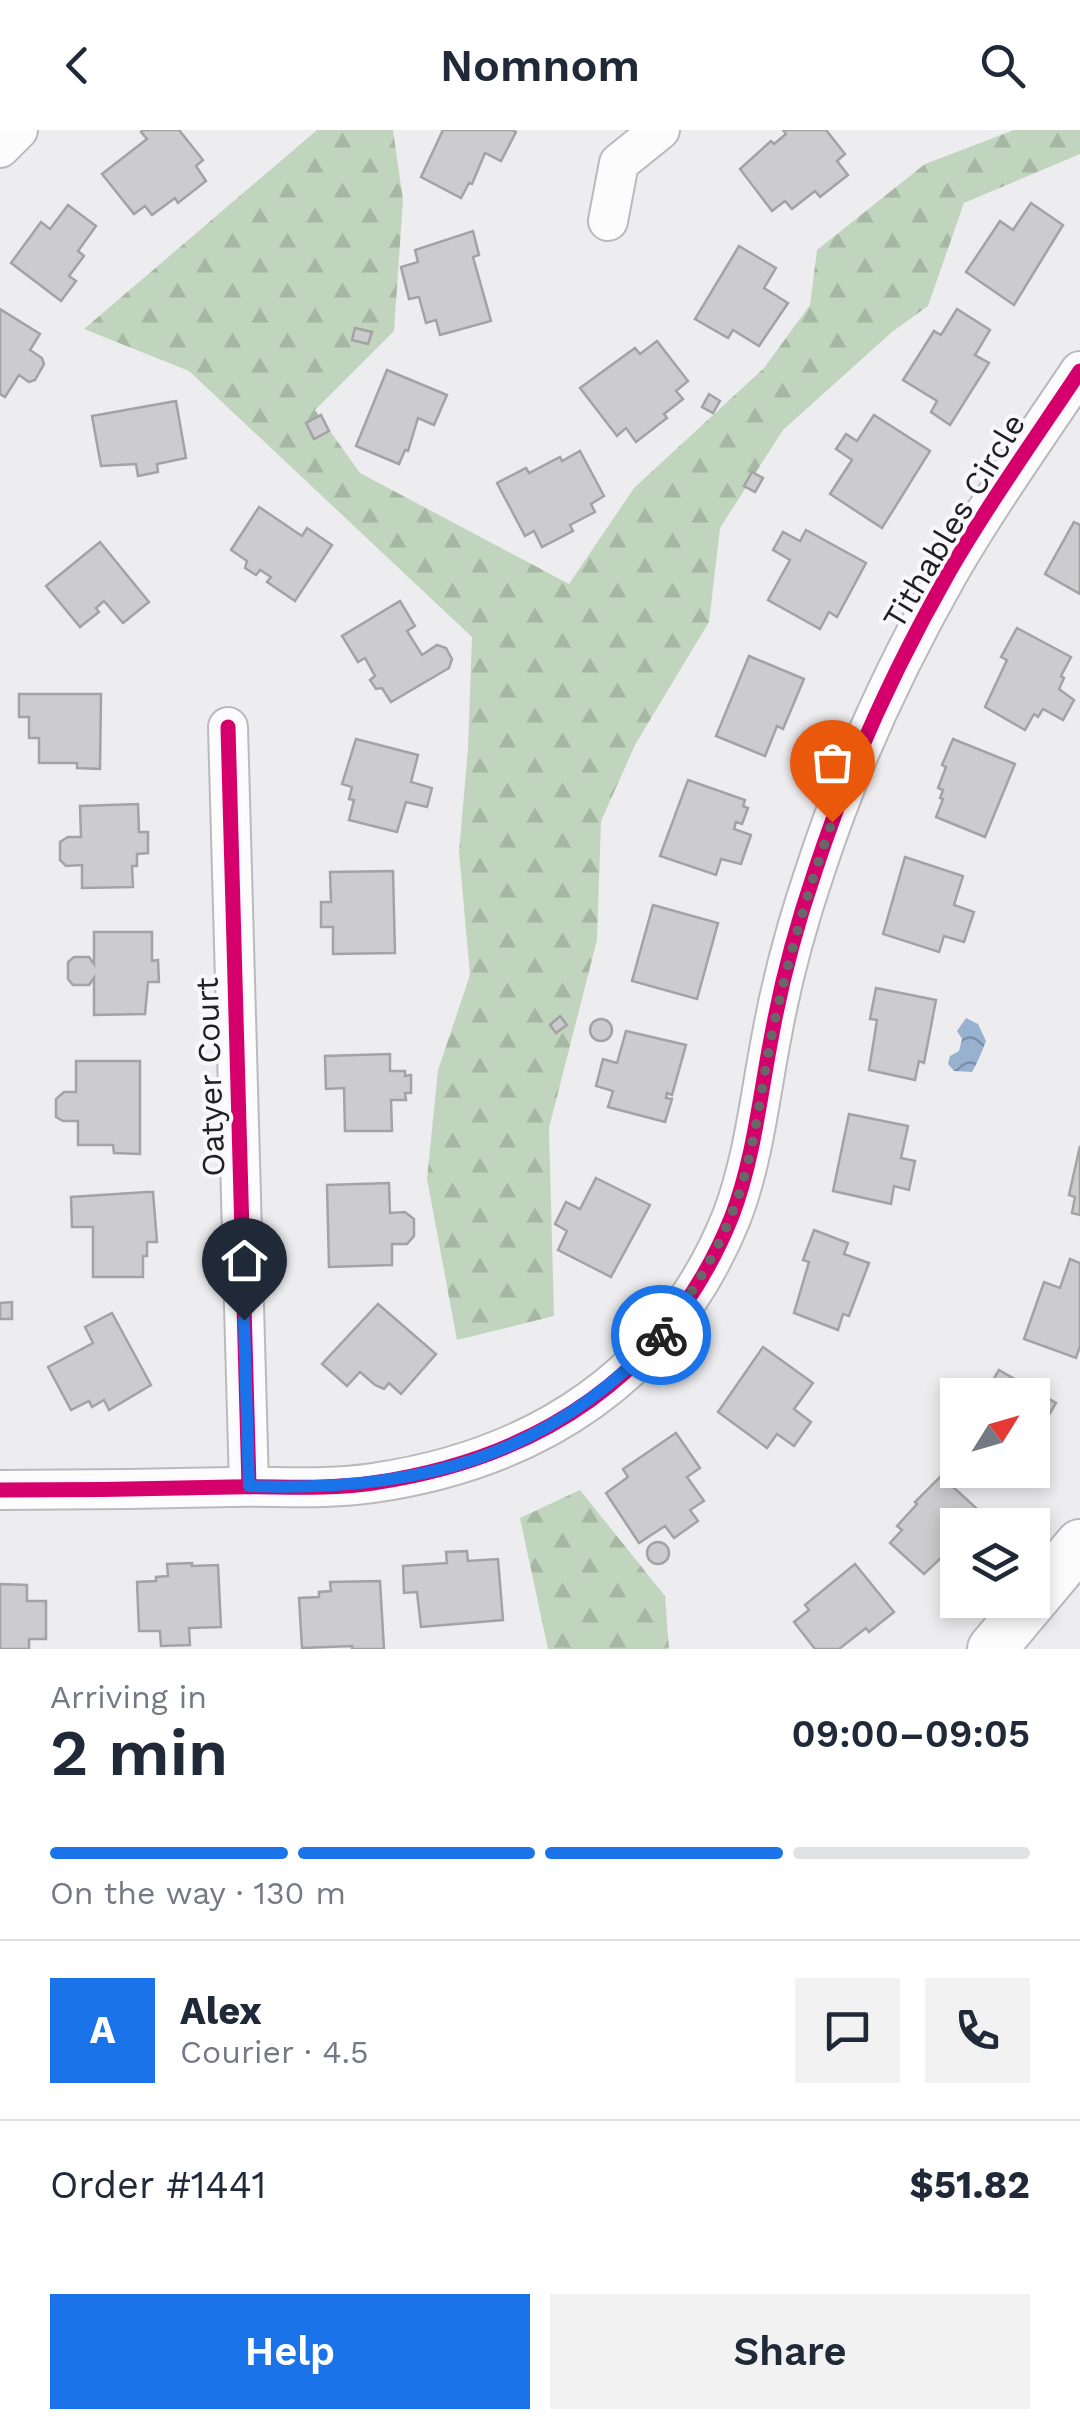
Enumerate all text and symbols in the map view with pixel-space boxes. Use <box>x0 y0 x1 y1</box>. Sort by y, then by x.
icon: back <box>50 38 105 93</box>
icon: search <box>975 38 1030 93</box>
text: Nomnom <box>440 39 640 92</box>
street label: Tithables Circle <box>875 407 1033 635</box>
pin <box>790 720 875 823</box>
icon: bag <box>805 735 860 790</box>
street label: Oatyer Court <box>188 977 232 1177</box>
pin <box>202 1218 287 1321</box>
icon: home <box>217 1233 272 1288</box>
courier <box>611 1285 711 1385</box>
icon: bike <box>634 1308 689 1363</box>
north arrow <box>940 1378 1050 1488</box>
map controls <box>940 1378 1050 1618</box>
button: layers <box>940 1508 1050 1618</box>
text: Arriving in <box>50 1678 207 1716</box>
text: 09:00–09:05 <box>792 1712 1030 1756</box>
text: 2 min <box>50 1715 228 1791</box>
text: On the way · 130 m <box>50 1874 346 1912</box>
button: chat <box>795 1978 900 2083</box>
button: phone <box>925 1978 1030 2083</box>
text: Alex <box>180 1989 262 2033</box>
text: A <box>90 2008 115 2052</box>
text: Courier · 4.5 <box>180 2033 369 2071</box>
text: Order #1441 <box>50 2163 266 2207</box>
text: $51.82 <box>910 2163 1030 2207</box>
button: Help <box>50 2294 530 2409</box>
button: Share <box>550 2294 1030 2409</box>

